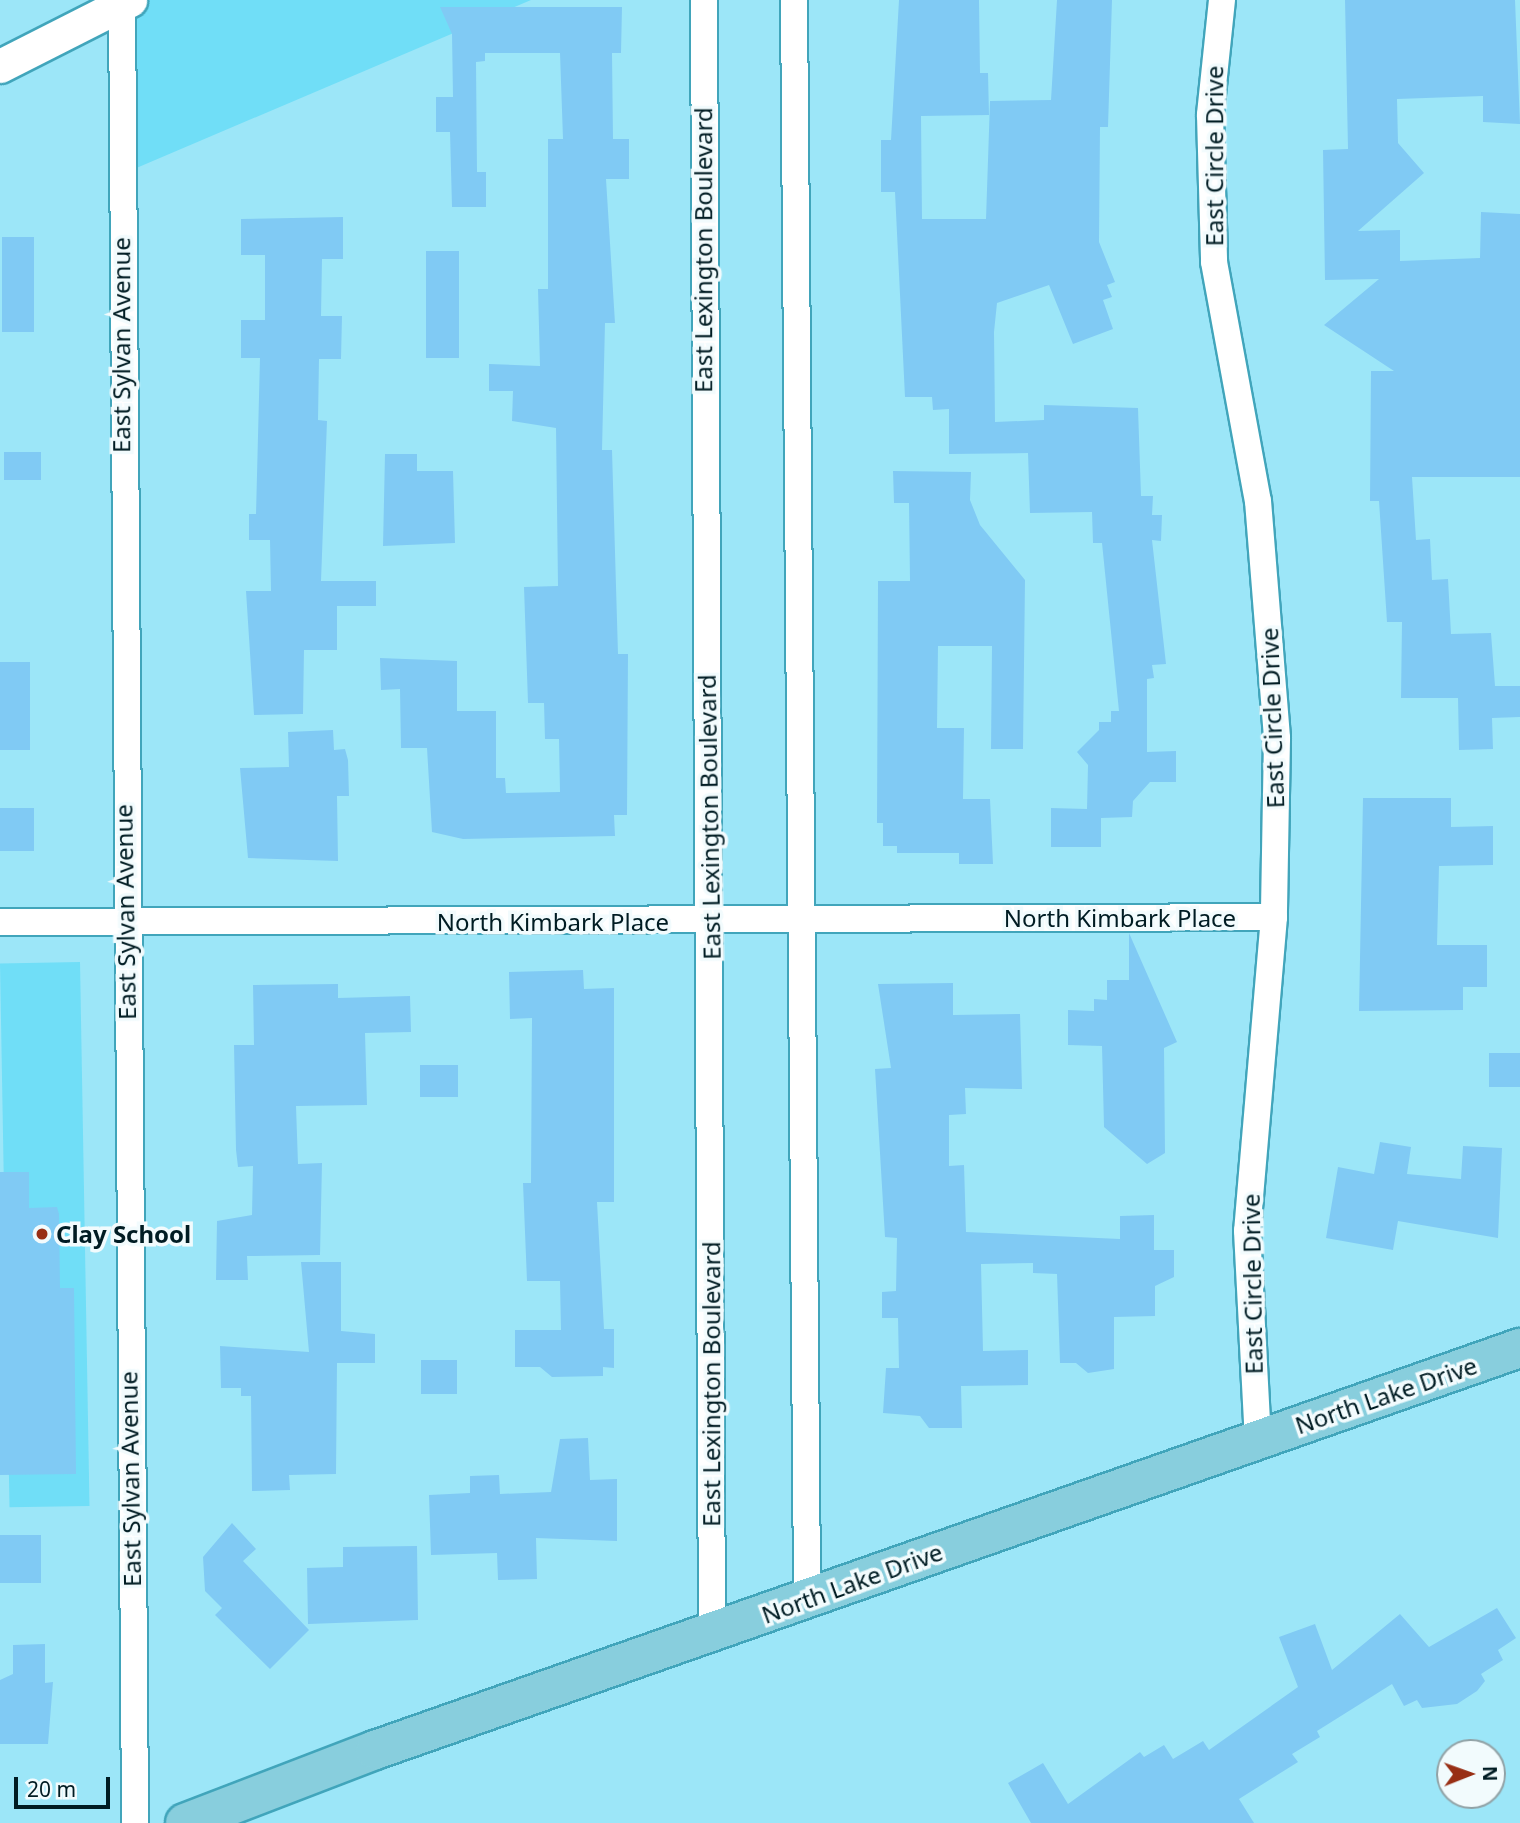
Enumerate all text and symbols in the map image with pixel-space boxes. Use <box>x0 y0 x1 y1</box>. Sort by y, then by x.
street label: East Circle Drive <box>1200 66 1228 246</box>
street label: East Lexington Boulevard <box>689 107 717 393</box>
street label: East Sylvan Avenue <box>107 237 135 453</box>
street label: East Circle Drive <box>1254 627 1290 809</box>
street label: East Lexington Boulevard <box>692 674 726 960</box>
street label: East Sylvan Avenue <box>109 804 141 1020</box>
street label: North Kimbark Place <box>1004 904 1236 932</box>
street label: North Kimbark Place <box>437 908 669 936</box>
street label: East Circle Drive <box>1236 1193 1268 1375</box>
place label: Clay School <box>56 1220 191 1248</box>
marker: Clay School <box>34 1226 50 1242</box>
street label: East Lexington Boulevard <box>697 1241 725 1527</box>
street label: North Lake Drive <box>1291 1350 1481 1440</box>
street label: East Sylvan Avenue <box>114 1371 146 1587</box>
street label: North Lake Drive <box>758 1537 946 1629</box>
north arrow <box>1436 1739 1506 1809</box>
scale bar <box>18 1764 114 1808</box>
text: N <box>1477 1766 1503 1782</box>
text: 20 m <box>27 1775 76 1803</box>

